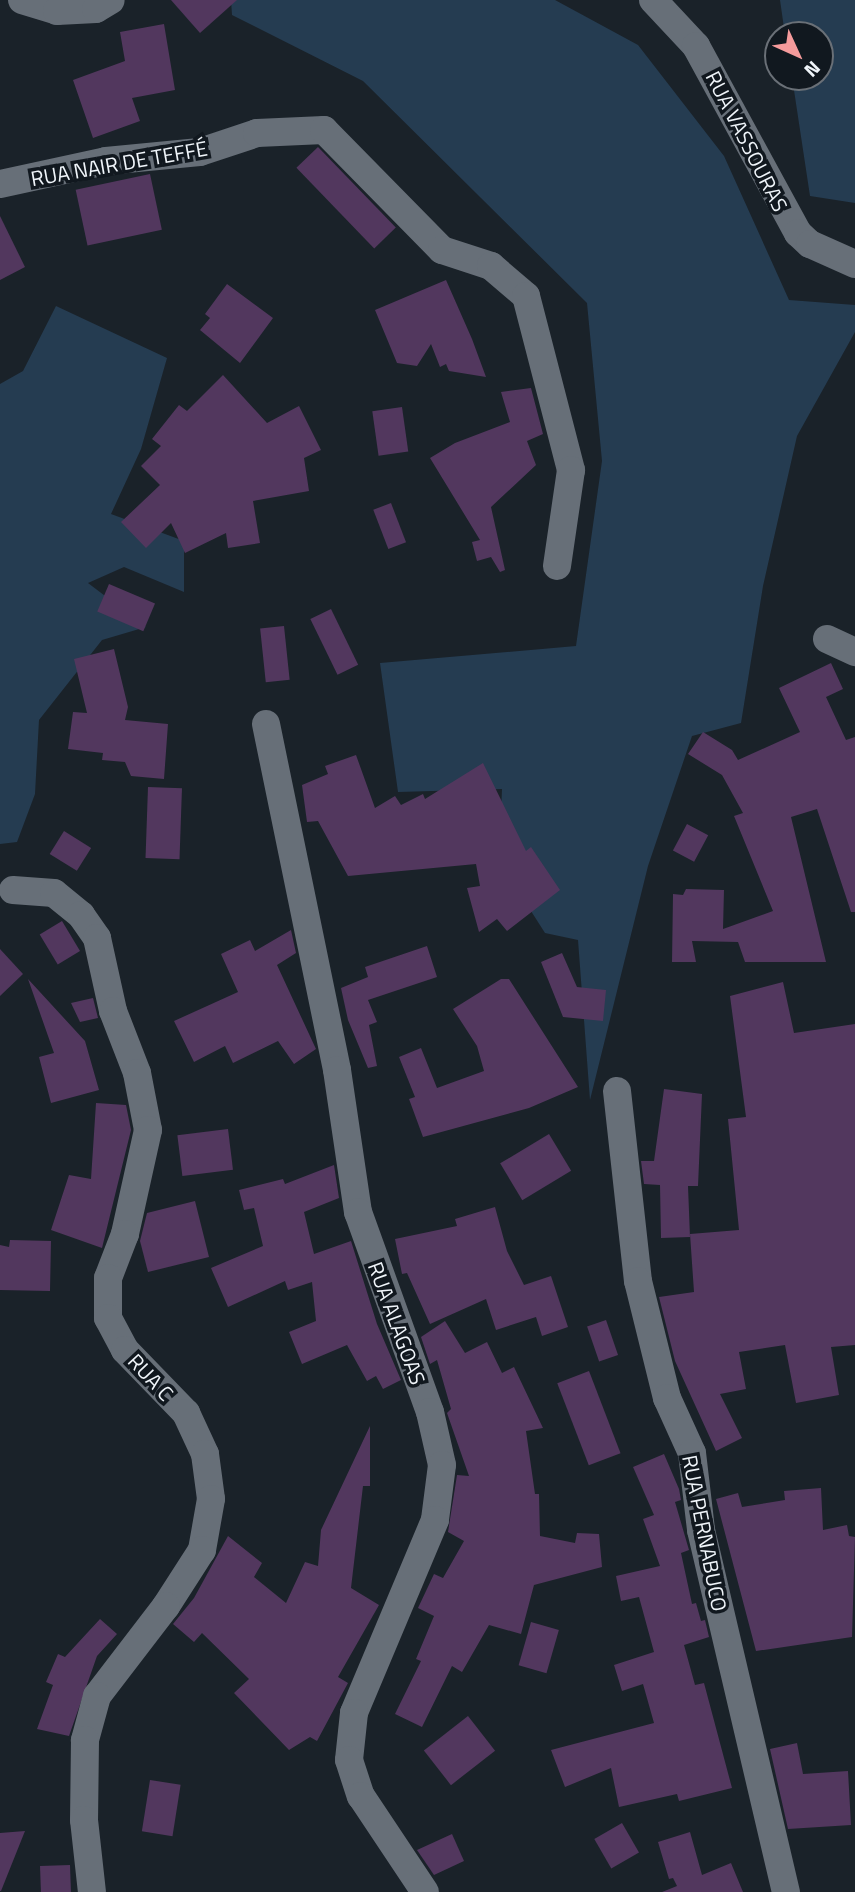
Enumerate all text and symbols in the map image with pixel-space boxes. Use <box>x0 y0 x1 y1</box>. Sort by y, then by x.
north arrow <box>764 21 834 91</box>
text: N <box>798 55 828 85</box>
street label: RUA VASSOURAS <box>701 67 793 215</box>
street label: RUA NAIR DE TEFFÉ <box>29 135 209 191</box>
street label: RUA ALAGOAS <box>363 1258 431 1388</box>
street label: RUA C <box>123 1348 179 1406</box>
street label: RUA PERNABUCO <box>677 1453 733 1613</box>

